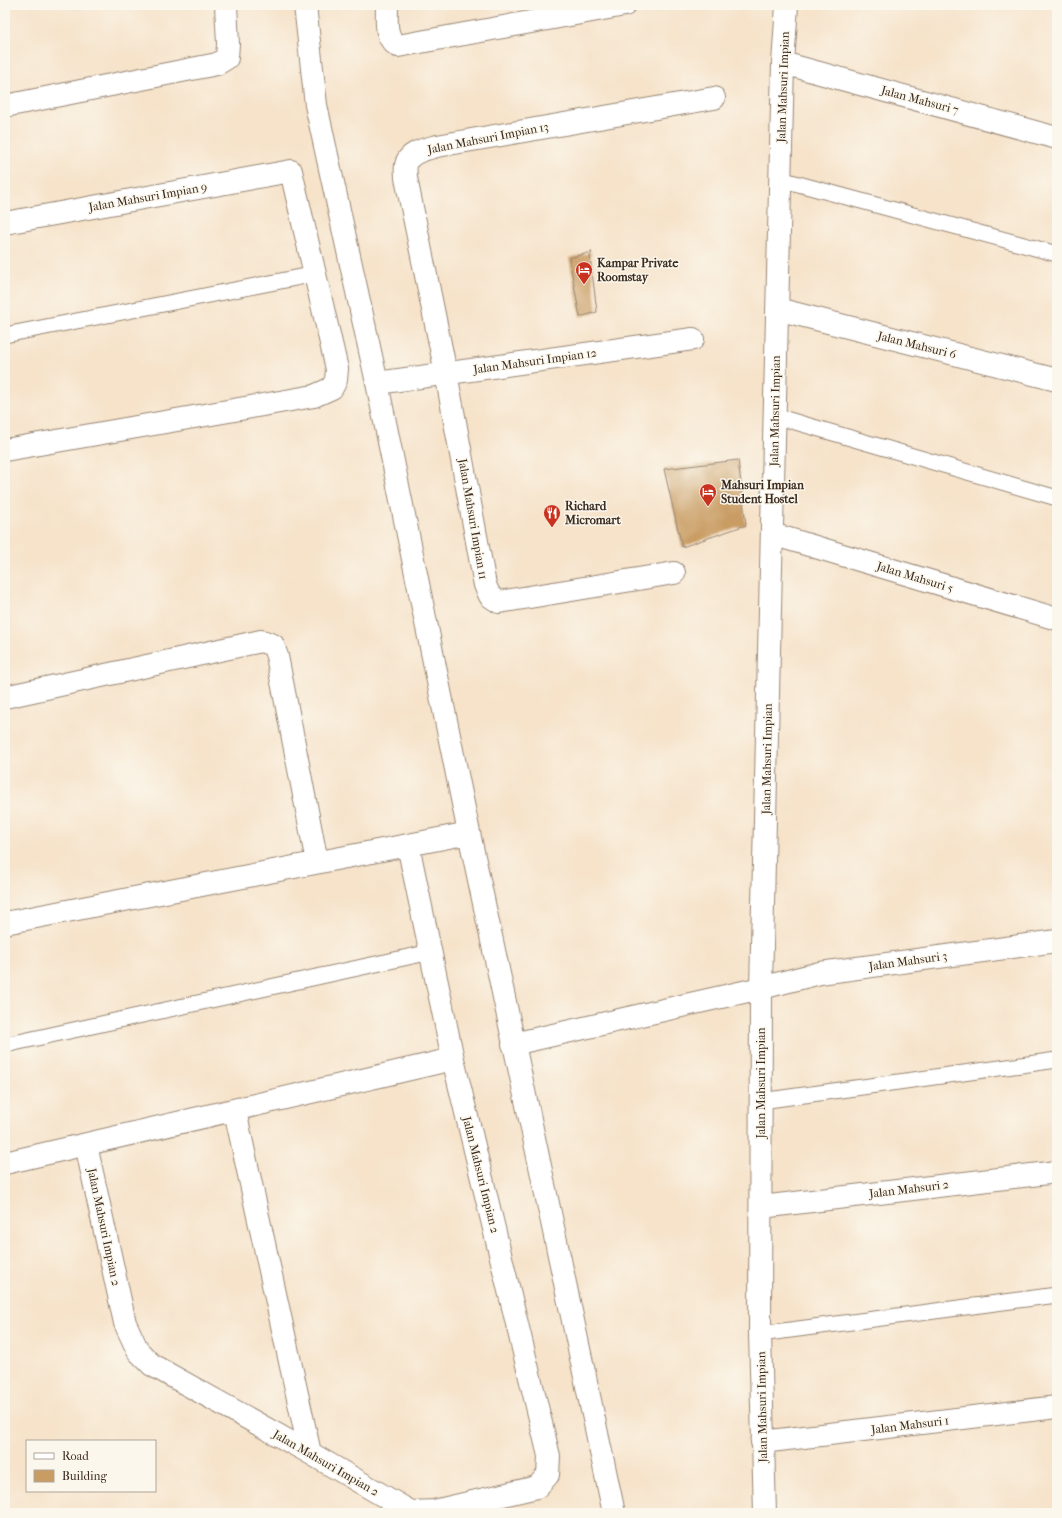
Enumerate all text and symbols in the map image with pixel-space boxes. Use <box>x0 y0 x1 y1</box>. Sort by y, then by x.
street label: Jalan Mahsuri Impian <box>774 31 792 144</box>
street label: Jalan Mahsuri 7 <box>879 83 961 117</box>
street label: Jalan Mahsuri Impian 13 <box>425 119 550 157</box>
street label: Jalan Mahsuri Impian 9 <box>87 180 208 214</box>
place label: Kampar Private Roomstay <box>597 256 679 285</box>
hotel icon: Kampar Private Roomstay <box>574 260 594 285</box>
street label: Jalan Mahsuri 6 <box>875 328 958 362</box>
street label: Jalan Mahsuri Impian 12 <box>472 345 597 377</box>
street label: Jalan Mahsuri Impian <box>767 355 783 468</box>
street label: Jalan Mahsuri Impian 11 <box>455 457 491 580</box>
place label: Mahsuri Impian Student Hostel <box>720 478 805 506</box>
hotel icon: Mahsuri Impian Student Hostel <box>698 482 718 507</box>
place label: Richard Micromart <box>564 499 621 527</box>
restaurant icon: Richard Micromart <box>542 503 562 528</box>
street label: Jalan Mahsuri 5 <box>874 558 955 595</box>
street label: Jalan Mahsuri Impian <box>759 703 775 816</box>
street label: Jalan Mahsuri 3 <box>867 949 948 974</box>
street label: Jalan Mahsuri Impian <box>754 1027 768 1140</box>
street label: Jalan Mahsuri Impian 2 <box>459 1114 502 1235</box>
street label: Jalan Mahsuri Impian 2 <box>84 1166 123 1287</box>
street label: Jalan Mahsuri 2 <box>867 1177 950 1201</box>
street label: Jalan Mahsuri Impian <box>754 1351 770 1464</box>
street label: Jalan Mahsuri 1 <box>869 1413 950 1437</box>
street label: Jalan Mahsuri Impian 2 <box>270 1426 381 1499</box>
legend <box>26 1440 156 1492</box>
text: Road <box>62 1449 89 1463</box>
text: Building <box>62 1469 107 1483</box>

